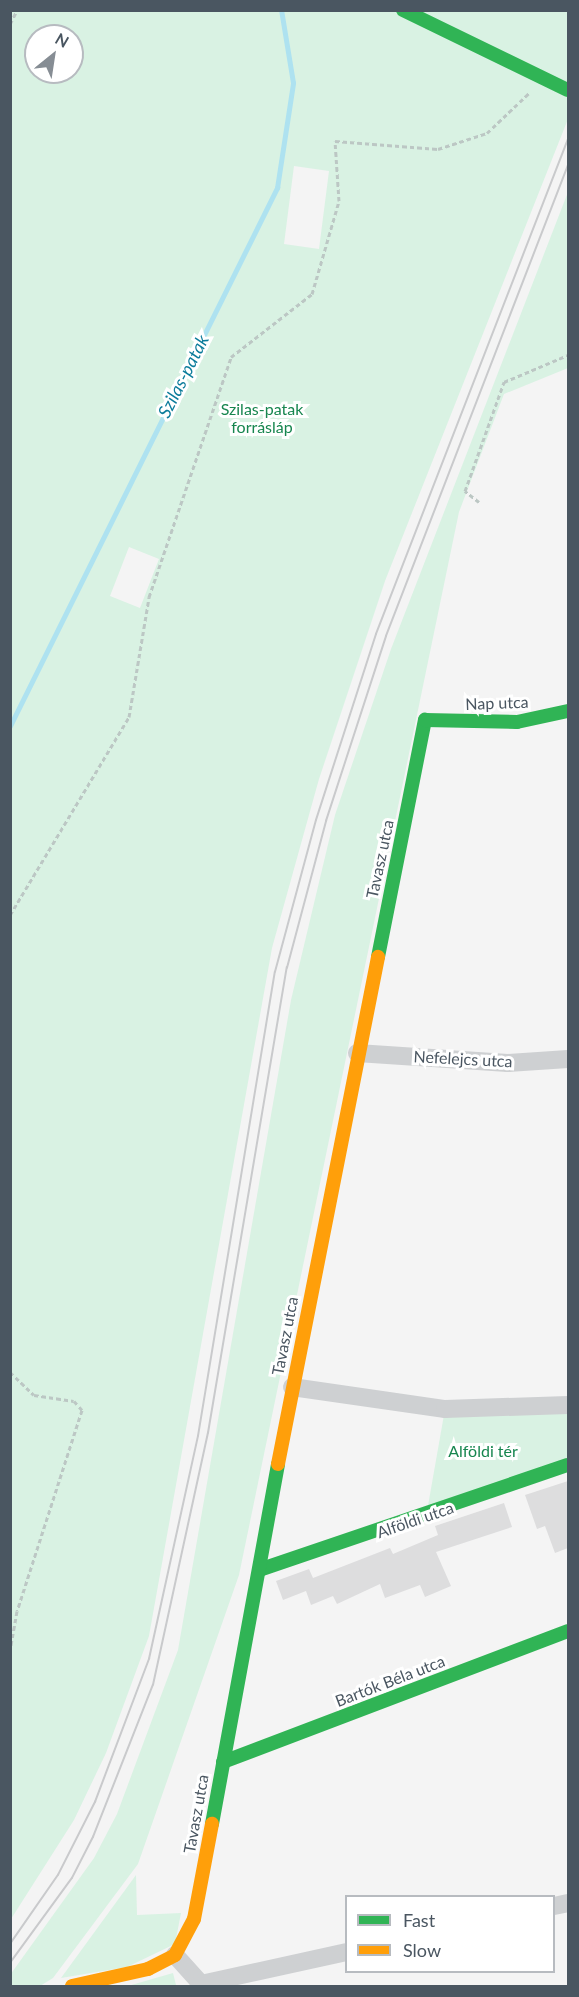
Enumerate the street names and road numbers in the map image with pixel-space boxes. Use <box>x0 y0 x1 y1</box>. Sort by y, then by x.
street label: Nap utca <box>465 692 529 714</box>
street label: Tavasz utca <box>362 818 398 900</box>
street label: Nefelejcs utca <box>413 1047 513 1071</box>
street label: Tavasz utca <box>268 1295 302 1377</box>
street label: Alföldi utca <box>374 1498 456 1542</box>
street label: Bartók Béla utca <box>333 1651 447 1711</box>
street label: Tavasz utca <box>180 1773 212 1855</box>

